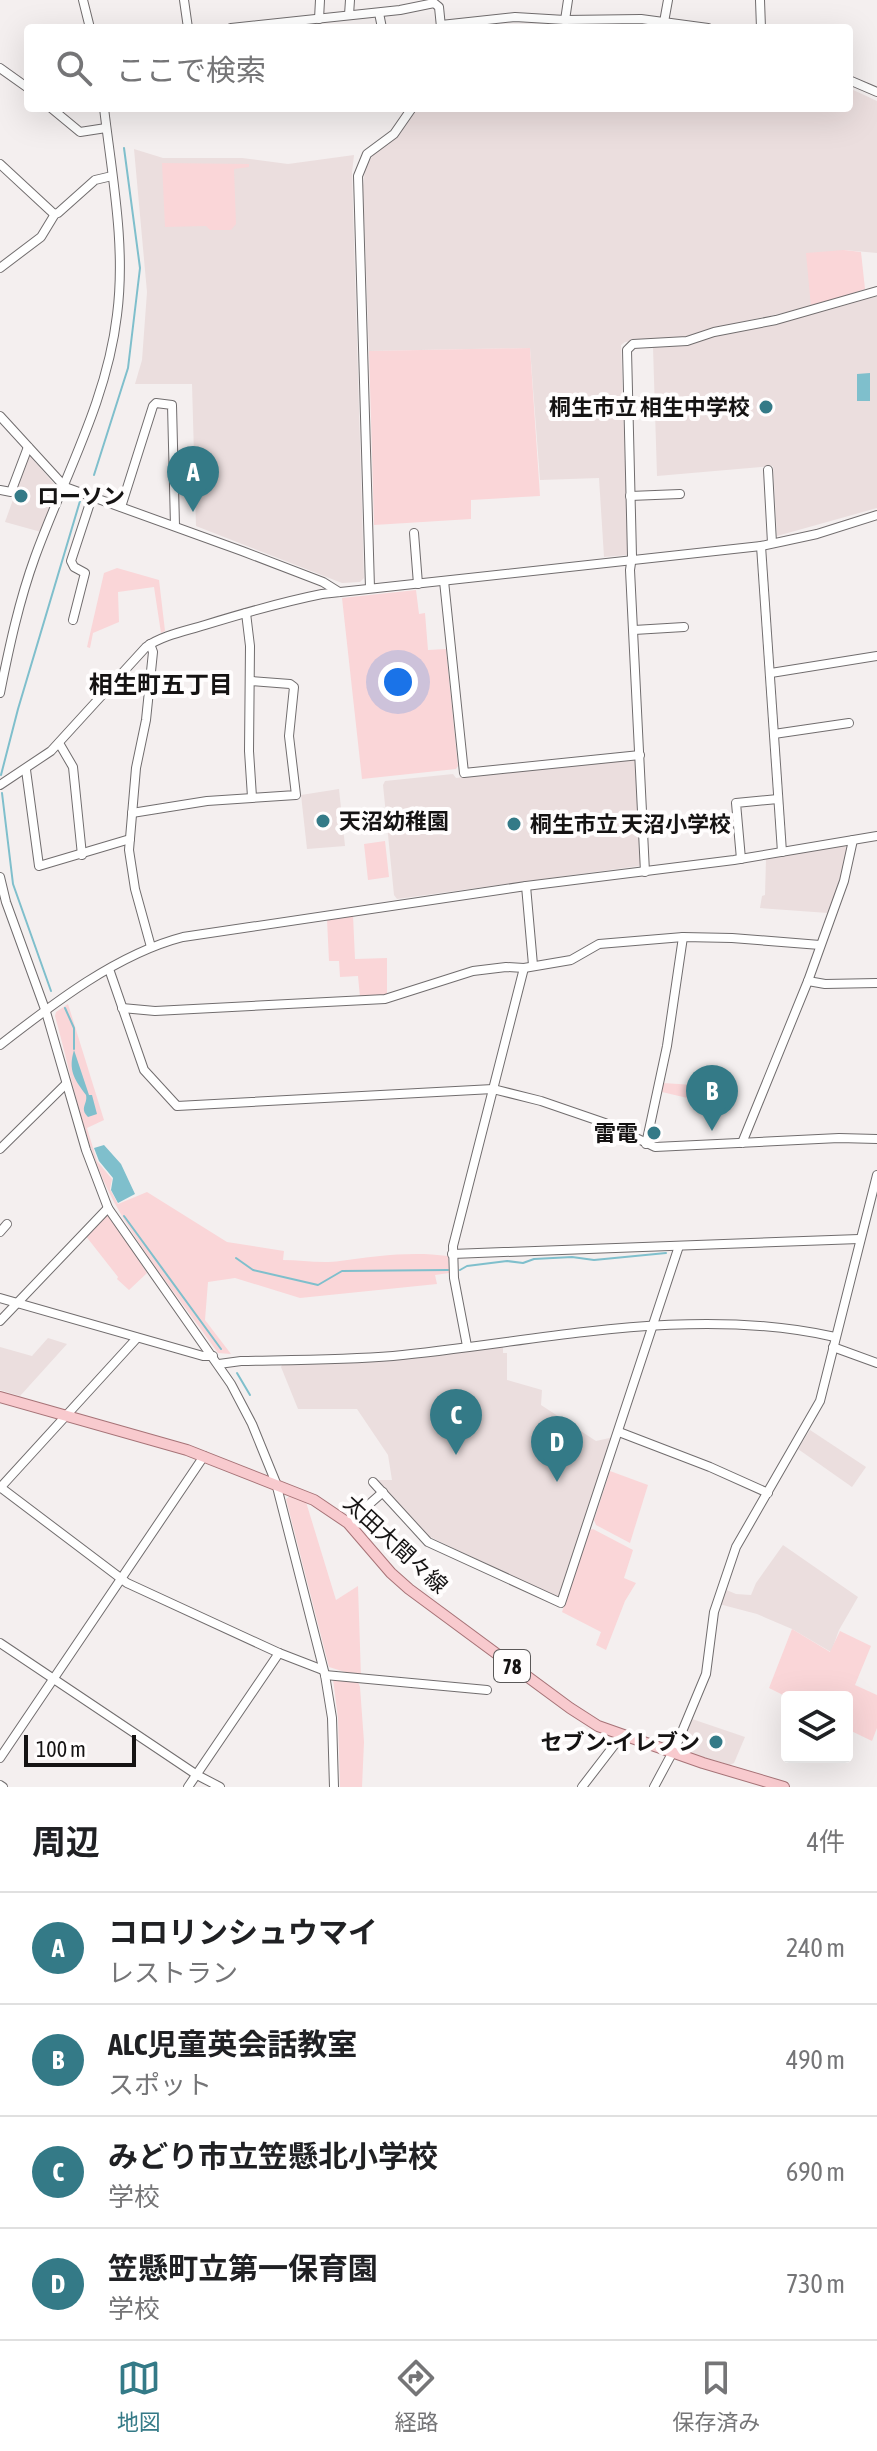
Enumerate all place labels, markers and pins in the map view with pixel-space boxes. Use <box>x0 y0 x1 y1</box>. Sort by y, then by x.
place label: 桐生市立 相生中学校 <box>549 394 750 420</box>
marker: 桐生市立 相生中学校 <box>757 398 775 416</box>
pin: A <box>167 446 219 512</box>
place label: ローソン <box>37 483 125 509</box>
marker: ローソン <box>12 487 30 505</box>
place label: 天沼幼稚園 <box>339 808 449 834</box>
place label: 桐生市立 天沼小学校 <box>530 811 731 837</box>
marker: 天沼幼稚園 <box>314 812 332 830</box>
marker: 桐生市立 天沼小学校 <box>505 815 523 833</box>
pin: B <box>686 1065 738 1131</box>
place label: 雷電 <box>594 1120 638 1146</box>
marker: 雷電 <box>645 1124 663 1142</box>
pin: C <box>430 1389 482 1455</box>
pin: D <box>531 1416 583 1482</box>
place label: セブン-イレブン <box>540 1729 700 1755</box>
marker: セブン-イレブン <box>707 1733 725 1751</box>

